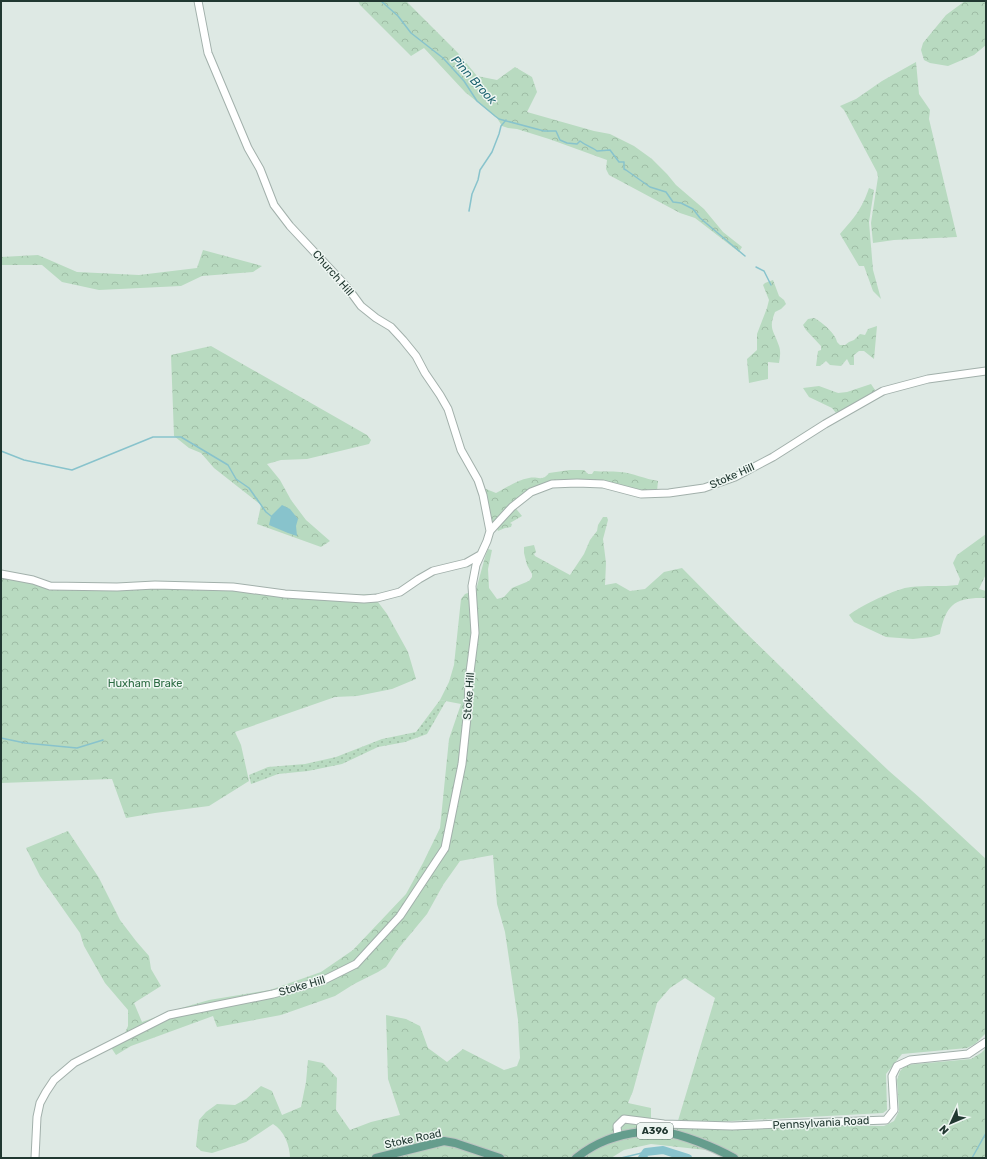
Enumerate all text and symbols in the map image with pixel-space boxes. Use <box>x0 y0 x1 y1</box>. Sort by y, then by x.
water label: Pinn Brook <box>449 53 500 108</box>
street label: Church Hill <box>310 248 356 298</box>
street label: Stoke Hill <box>708 460 756 492</box>
street label: Stoke Hill <box>461 672 477 720</box>
park label: Huxham Brake <box>108 677 182 690</box>
street label: Stoke Hill <box>277 973 327 999</box>
north arrow <box>931 1103 971 1143</box>
street label: Pennsylvania Road <box>772 1114 870 1132</box>
text: N <box>937 1122 952 1137</box>
road number: A396 <box>637 1123 673 1139</box>
street label: Stoke Road <box>383 1127 443 1151</box>

